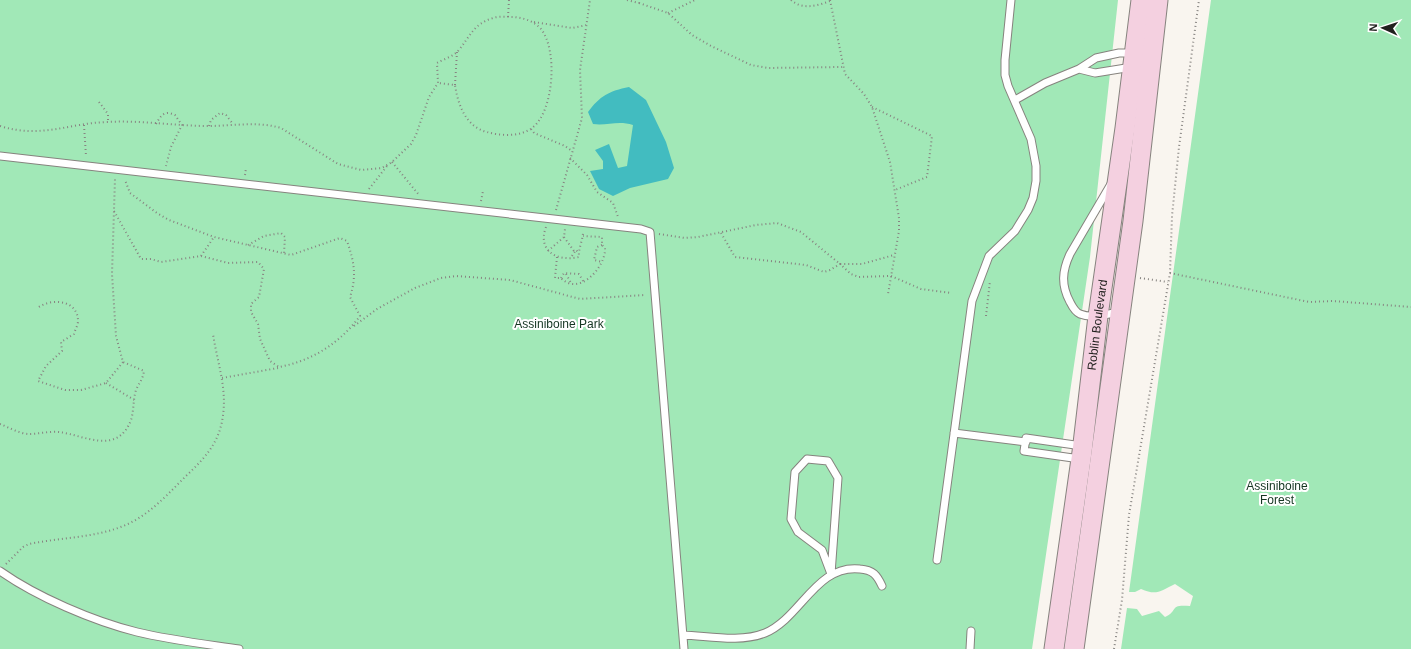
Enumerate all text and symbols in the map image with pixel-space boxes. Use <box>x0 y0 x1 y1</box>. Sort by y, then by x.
north arrow <box>1363 8 1403 48</box>
text: N <box>1367 23 1379 32</box>
street label: Roblin Boulevard <box>1085 279 1110 371</box>
park label: Assiniboine Park <box>514 317 605 331</box>
park label: Assiniboine Forest <box>1246 479 1308 507</box>

